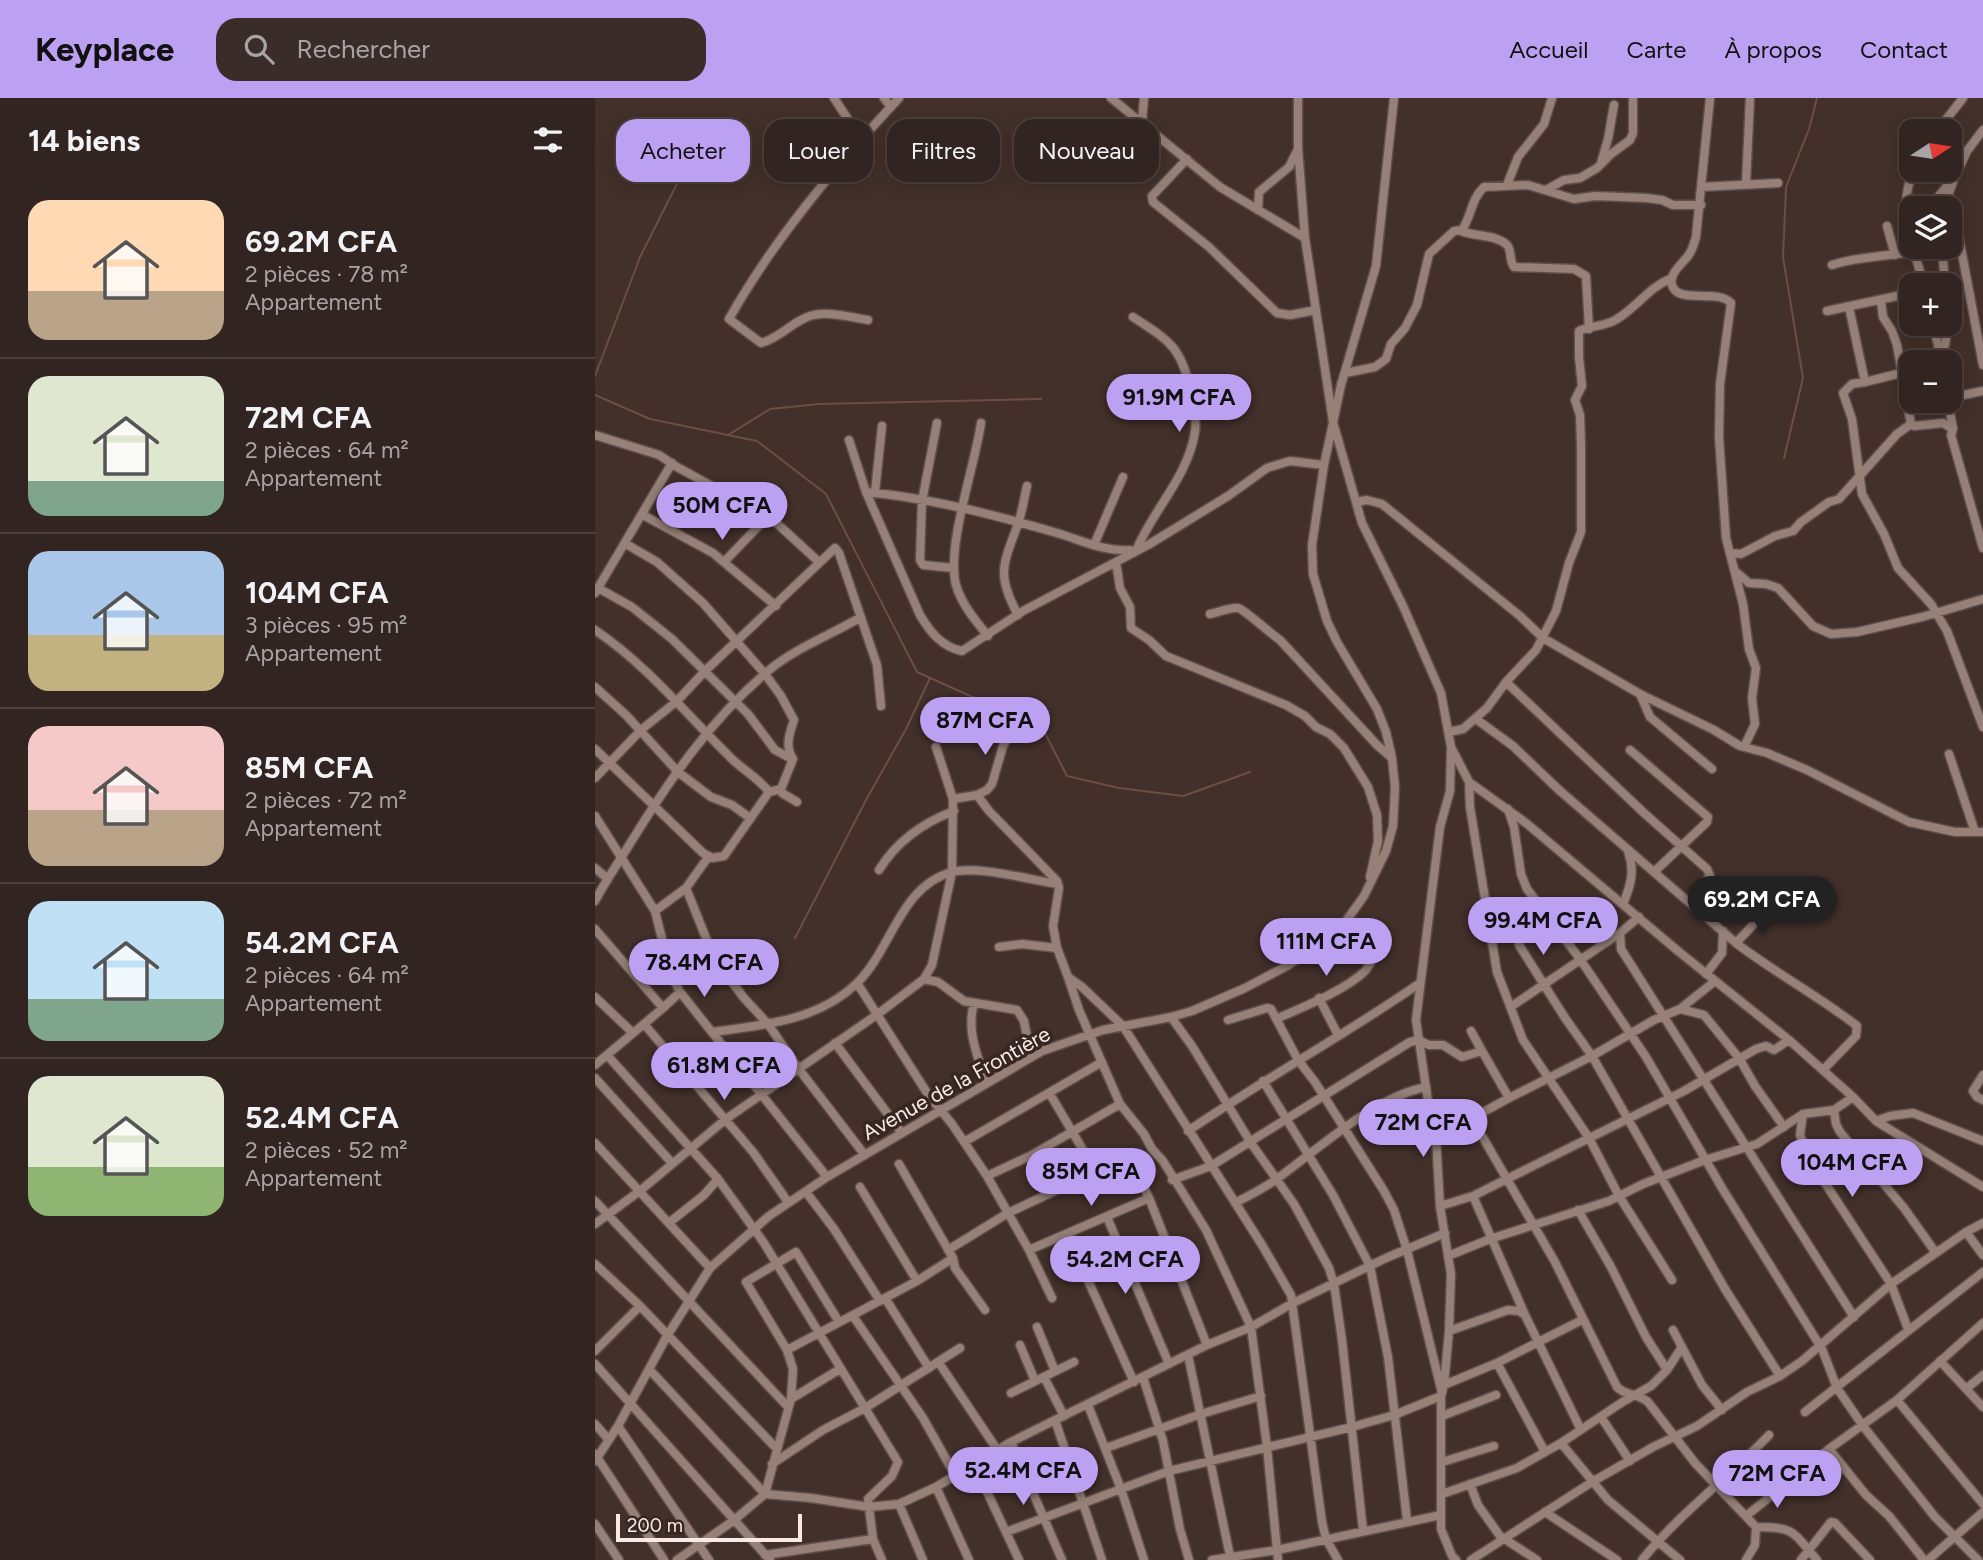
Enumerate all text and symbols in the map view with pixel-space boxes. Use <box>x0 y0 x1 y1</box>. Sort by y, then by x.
search box <box>216 18 706 81</box>
text: Keyplace <box>35 30 174 69</box>
icon: search <box>240 30 278 68</box>
text: Rechercher <box>296 33 430 65</box>
text: Accueil <box>1509 35 1589 64</box>
text: Carte <box>1627 35 1686 64</box>
text: À propos <box>1724 35 1822 64</box>
text: Contact <box>1860 35 1948 64</box>
chip: Acheter <box>616 119 750 182</box>
chip: Louer <box>764 119 873 182</box>
chip: Filtres <box>887 119 1000 182</box>
chip: Nouveau <box>1014 119 1159 182</box>
north arrow <box>1899 119 1962 182</box>
map controls <box>1899 119 1962 413</box>
icon: filters <box>529 121 567 159</box>
text: 14 biens <box>28 122 140 159</box>
button: layers <box>1899 196 1962 259</box>
text: 69.2M CFA <box>245 223 397 260</box>
icon: home <box>84 228 168 312</box>
text: 2 pièces · 78 m² <box>245 260 408 288</box>
button: + <box>1899 273 1962 336</box>
text: Appartement <box>245 288 382 316</box>
button: − <box>1899 350 1962 413</box>
pin: 91.9M CFA <box>1099 374 1259 434</box>
text: 91.9M CFA <box>1122 383 1236 411</box>
text: 72M CFA <box>245 399 372 436</box>
icon: home <box>84 404 168 488</box>
text: 2 pièces · 64 m² <box>245 436 409 464</box>
text: Appartement <box>245 464 382 492</box>
pin: 50M CFA <box>657 482 787 542</box>
text: 50M CFA <box>672 491 772 519</box>
text: 104M CFA <box>245 574 389 611</box>
icon: home <box>84 579 168 663</box>
text: 3 pièces · 95 m² <box>245 611 407 639</box>
text: Appartement <box>245 639 382 667</box>
pin: 87M CFA <box>920 698 1050 757</box>
text: 87M CFA <box>936 706 1034 734</box>
text: 85M CFA <box>245 749 373 786</box>
icon: home <box>84 754 168 838</box>
text: 2 pièces · 72 m² <box>245 786 407 814</box>
text: Appartement <box>245 814 382 842</box>
pin: 69.2M CFA <box>1682 876 1842 936</box>
text: 69.2M CFA <box>1704 885 1820 913</box>
pin: 99.4M CFA <box>1463 898 1623 957</box>
text: 99.4M CFA <box>1484 906 1602 934</box>
pin: 111M CFA <box>1254 918 1398 978</box>
text: 54.2M CFA <box>245 924 399 961</box>
text: 111M CFA <box>1276 927 1376 955</box>
icon: home <box>84 929 168 1013</box>
pin: 78.4M CFA <box>624 940 784 999</box>
text: 78.4M CFA <box>645 948 763 976</box>
text: 2 pièces · 64 m² <box>245 961 409 989</box>
text: Appartement <box>245 989 382 1017</box>
street label: Avenue de la Frontière <box>858 1021 1054 1145</box>
pin: 61.8M CFA <box>644 1042 804 1102</box>
text: 61.8M CFA <box>667 1051 781 1079</box>
text: 52.4M CFA <box>245 1099 399 1136</box>
pin: 72M CFA <box>1358 1100 1488 1159</box>
icon: home <box>84 1104 168 1188</box>
text: 72M CFA <box>1374 1108 1472 1136</box>
text: 2 pièces · 52 m² <box>245 1136 408 1164</box>
pin: 104M CFA <box>1780 1140 1924 1199</box>
pin: 85M CFA <box>1026 1148 1156 1208</box>
text: 104M CFA <box>1797 1148 1907 1176</box>
text: 85M CFA <box>1042 1157 1140 1185</box>
text: Appartement <box>245 1164 382 1192</box>
pin: 54.2M CFA <box>1045 1236 1205 1296</box>
text: 54.2M CFA <box>1066 1245 1184 1273</box>
pin: 52.4M CFA <box>943 1448 1103 1507</box>
pin: 72M CFA <box>1712 1450 1842 1510</box>
text: 52.4M CFA <box>964 1456 1082 1484</box>
text: 72M CFA <box>1728 1459 1826 1487</box>
scale bar <box>616 1511 801 1543</box>
text: 200 m <box>627 1514 683 1537</box>

